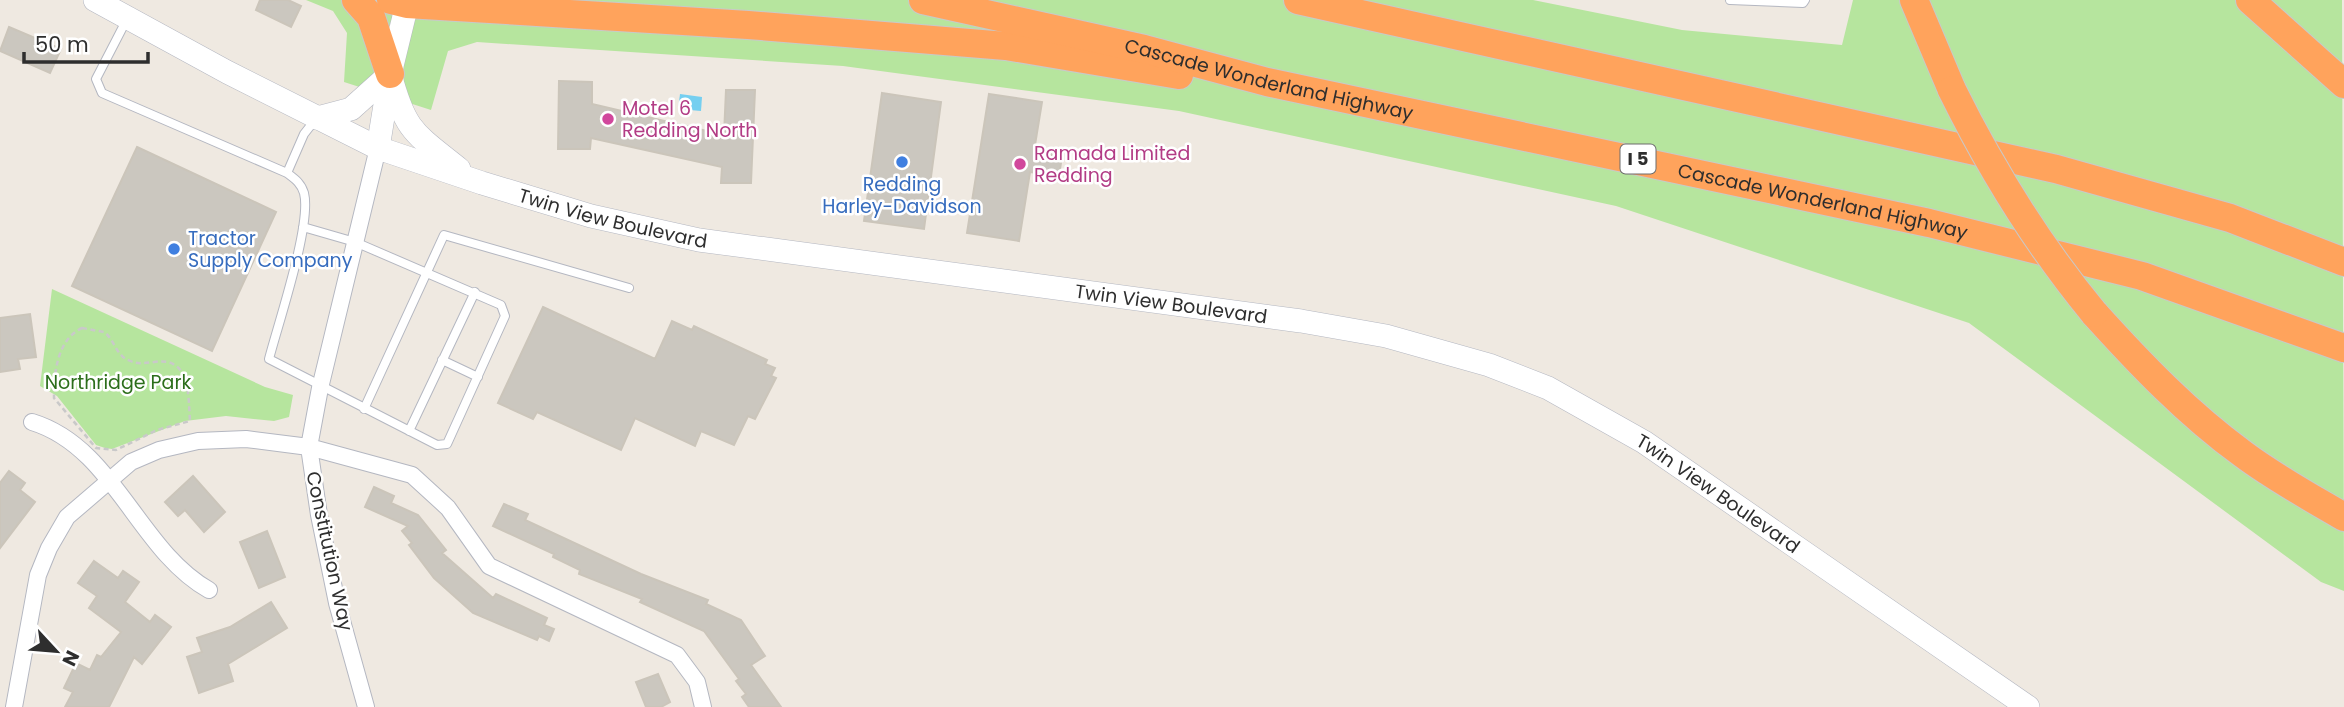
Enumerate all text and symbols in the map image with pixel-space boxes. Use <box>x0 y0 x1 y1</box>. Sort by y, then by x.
scale bar <box>24 21 149 65</box>
text: 50 m <box>35 30 89 59</box>
street label: Cascade Wonderland Highway <box>1122 32 1416 127</box>
place label: Motel 6 Redding North <box>622 95 757 144</box>
marker: Motel 6 Redding North <box>600 111 616 127</box>
place label: Ramada Limited Redding <box>1034 140 1190 189</box>
road number: I 5 <box>1620 144 1656 174</box>
marker: Redding Harley-Davidson <box>894 154 910 170</box>
marker: Ramada Limited Redding <box>1012 156 1028 172</box>
street label: Cascade Wonderland Highway <box>1675 157 1971 246</box>
place label: Redding Harley-Davidson <box>822 171 982 220</box>
street label: Twin View Boulevard <box>515 182 709 255</box>
place label: Tractor Supply Company <box>188 225 353 274</box>
marker: Tractor Supply Company <box>166 241 182 257</box>
street label: Twin View Boulevard <box>1073 278 1269 330</box>
park label: Northridge Park <box>45 369 192 396</box>
street label: Twin View Boulevard <box>1631 427 1805 560</box>
street label: Constitution Way <box>299 469 360 634</box>
north arrow <box>21 616 91 686</box>
text: N <box>56 646 86 671</box>

